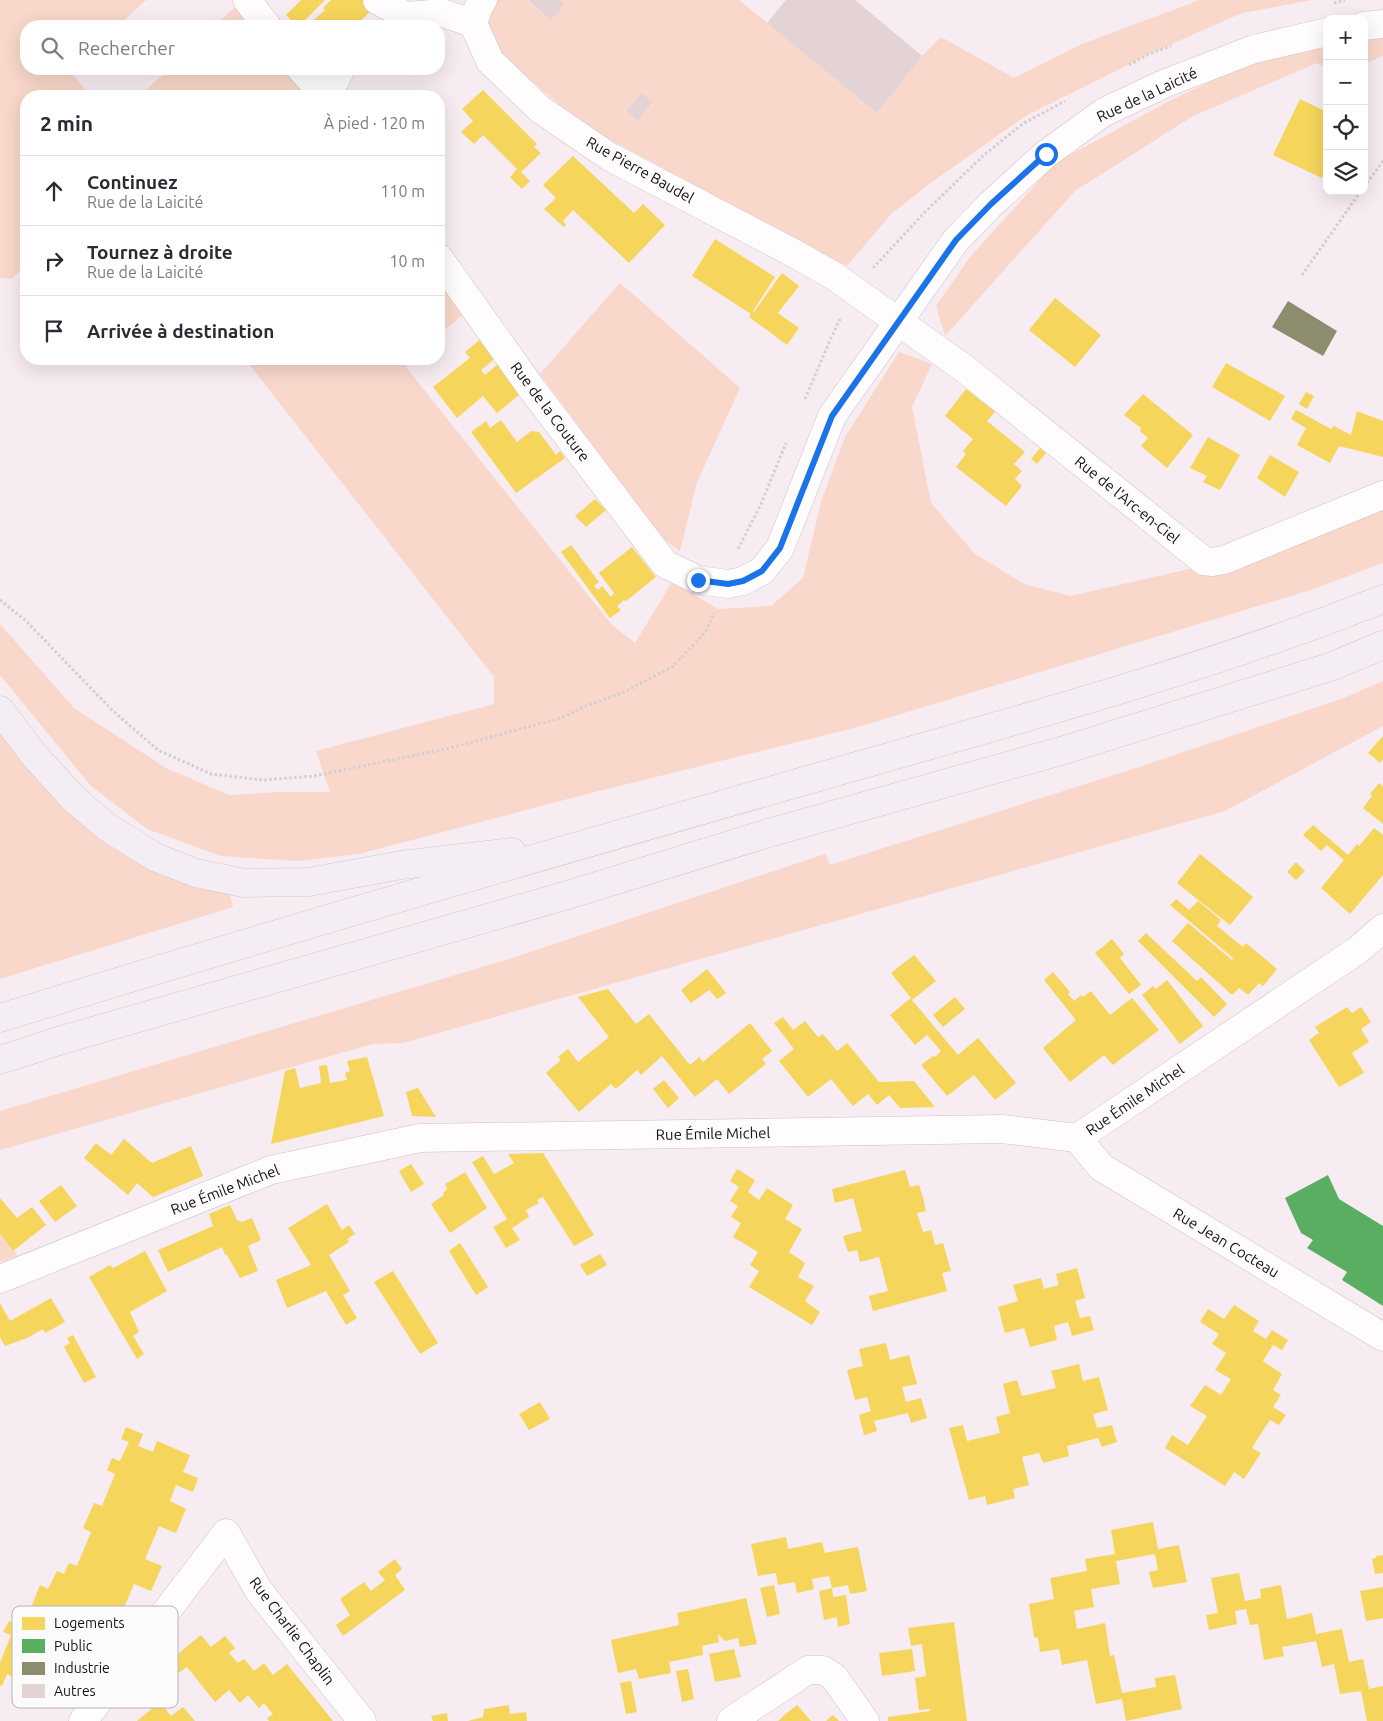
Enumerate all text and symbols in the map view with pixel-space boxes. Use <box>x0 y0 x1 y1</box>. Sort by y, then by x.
map controls <box>1323 15 1368 195</box>
button: + <box>1323 15 1368 60</box>
search box <box>20 20 445 75</box>
icon: search <box>38 34 66 62</box>
text: Rechercher <box>78 37 175 59</box>
button: − <box>1323 60 1368 105</box>
street label: Rue de la Laicité <box>1094 64 1200 125</box>
button: locate <box>1323 105 1368 150</box>
text: 2 min <box>40 111 93 135</box>
text: À pied · 120 m <box>324 114 425 132</box>
street label: Rue Pierre Baudel <box>583 133 697 206</box>
route start <box>1035 143 1058 166</box>
button: layers <box>1323 150 1368 195</box>
text: Continuez <box>87 171 177 193</box>
icon: ahead <box>40 177 68 205</box>
text: 110 m <box>380 182 425 200</box>
text: Rue de la Laicité <box>87 193 203 211</box>
text: Tournez à droite <box>87 241 233 263</box>
icon: right <box>40 247 68 275</box>
text: 10 m <box>389 252 425 270</box>
text: Rue de la Laicité <box>87 263 203 281</box>
icon: arrive <box>40 317 68 345</box>
text: Arrivée à destination <box>87 320 274 342</box>
street label: Rue de la Couture <box>507 359 593 465</box>
street label: Rue de l'Arc-en-Ciel <box>1072 452 1183 547</box>
route end <box>687 569 710 592</box>
street label: Rue Émile Michel <box>1082 1060 1187 1139</box>
street label: Rue Émile Michel <box>655 1124 771 1143</box>
street label: Rue Émile Michel <box>168 1161 281 1218</box>
street label: Rue Jean Cocteau <box>1170 1204 1282 1281</box>
street label: Rue Charlie Chaplin <box>246 1573 338 1688</box>
legend <box>12 1606 178 1708</box>
text: Logements <box>54 1615 124 1631</box>
text: Public <box>54 1638 93 1654</box>
text: Industrie <box>54 1660 110 1676</box>
text: Autres <box>54 1683 96 1699</box>

